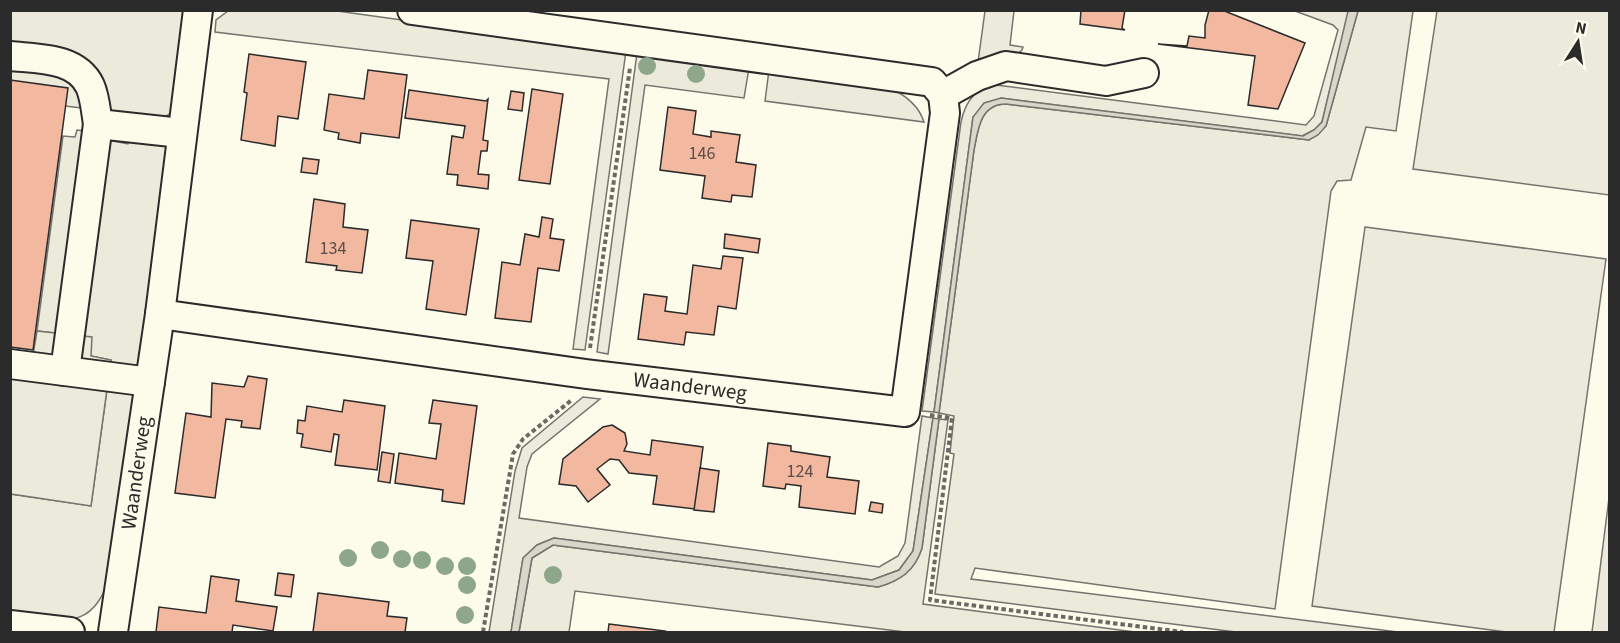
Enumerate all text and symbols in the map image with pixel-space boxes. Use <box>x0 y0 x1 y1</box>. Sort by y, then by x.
north arrow <box>1548 12 1608 72</box>
text: N <box>1573 16 1588 40</box>
house number: 146 <box>689 141 715 166</box>
house number: 134 <box>320 236 346 261</box>
street label: Waanderweg <box>631 364 749 408</box>
street label: Waanderweg <box>113 414 159 532</box>
house number: 124 <box>787 459 813 484</box>

